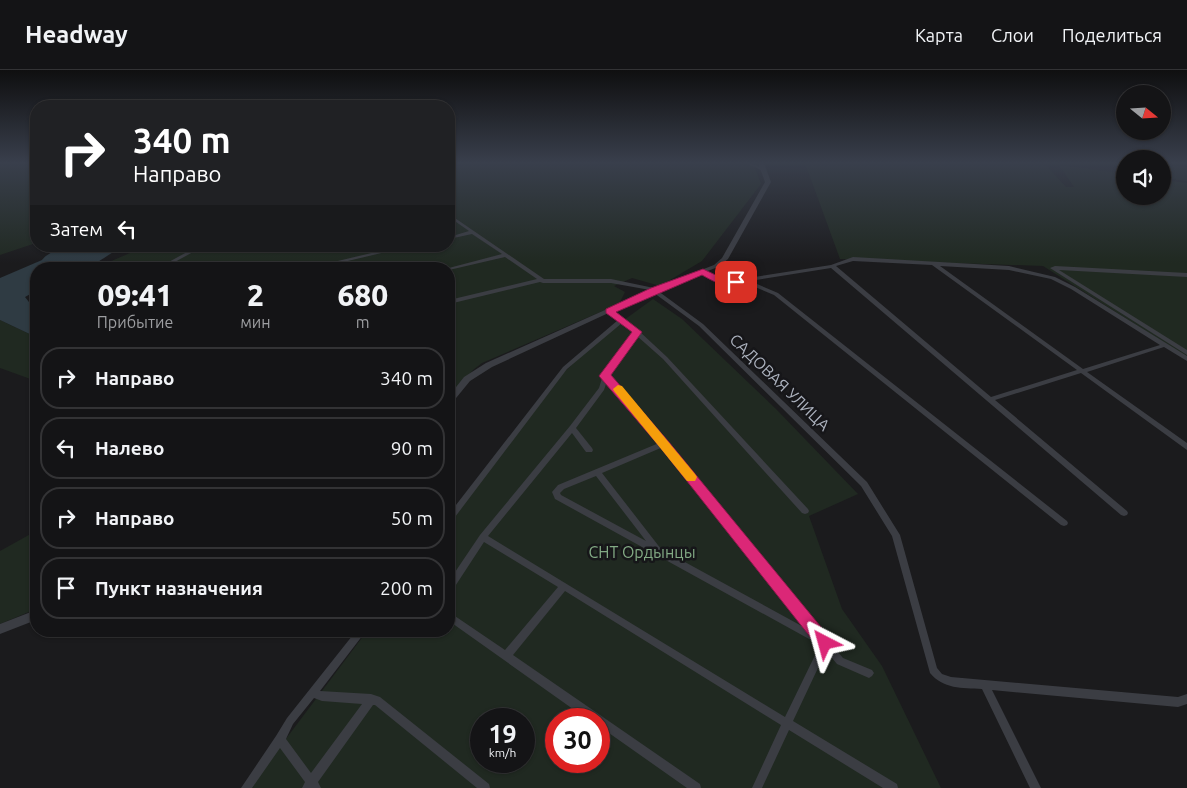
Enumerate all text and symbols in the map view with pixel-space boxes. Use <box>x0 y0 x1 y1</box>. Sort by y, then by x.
text: Headway <box>25 21 128 48</box>
text: Карта <box>915 25 963 45</box>
text: Слои <box>991 25 1034 45</box>
text: Поделиться <box>1062 25 1162 45</box>
north arrow <box>1116 85 1171 140</box>
map controls <box>1116 85 1171 205</box>
icon: right <box>50 120 115 185</box>
text: 340 m <box>133 120 231 160</box>
button: sound <box>1116 150 1171 205</box>
text: Направо <box>133 161 221 186</box>
icon: left <box>113 215 141 243</box>
text: Затем <box>50 218 103 240</box>
pin <box>715 261 757 303</box>
icon: arrive <box>722 268 750 296</box>
text: 09:41 <box>98 278 173 312</box>
text: 2 <box>247 278 264 312</box>
text: 680 <box>337 278 388 312</box>
text: Прибытие <box>97 313 173 331</box>
text: мин <box>240 313 271 331</box>
text: m <box>356 313 370 331</box>
street label: САДОВАЯ УЛИЦА <box>726 330 834 435</box>
icon: right <box>52 364 80 392</box>
text: Направо <box>95 367 175 389</box>
text: 340 m <box>380 367 433 389</box>
icon: left <box>52 434 80 462</box>
text: Налево <box>95 437 164 459</box>
text: 90 m <box>391 437 433 459</box>
icon: right <box>52 504 80 532</box>
text: Направо <box>95 507 175 529</box>
text: 50 m <box>391 507 433 529</box>
park label: СНТ Ордынцы <box>588 543 696 561</box>
icon: arrive <box>52 574 80 602</box>
text: Пункт назначения <box>95 577 263 599</box>
text: 200 m <box>380 577 433 599</box>
position arrow <box>798 616 850 668</box>
speed limit sign: 30 <box>545 708 610 773</box>
text: 19 <box>488 720 517 748</box>
text: km/h <box>489 746 516 759</box>

